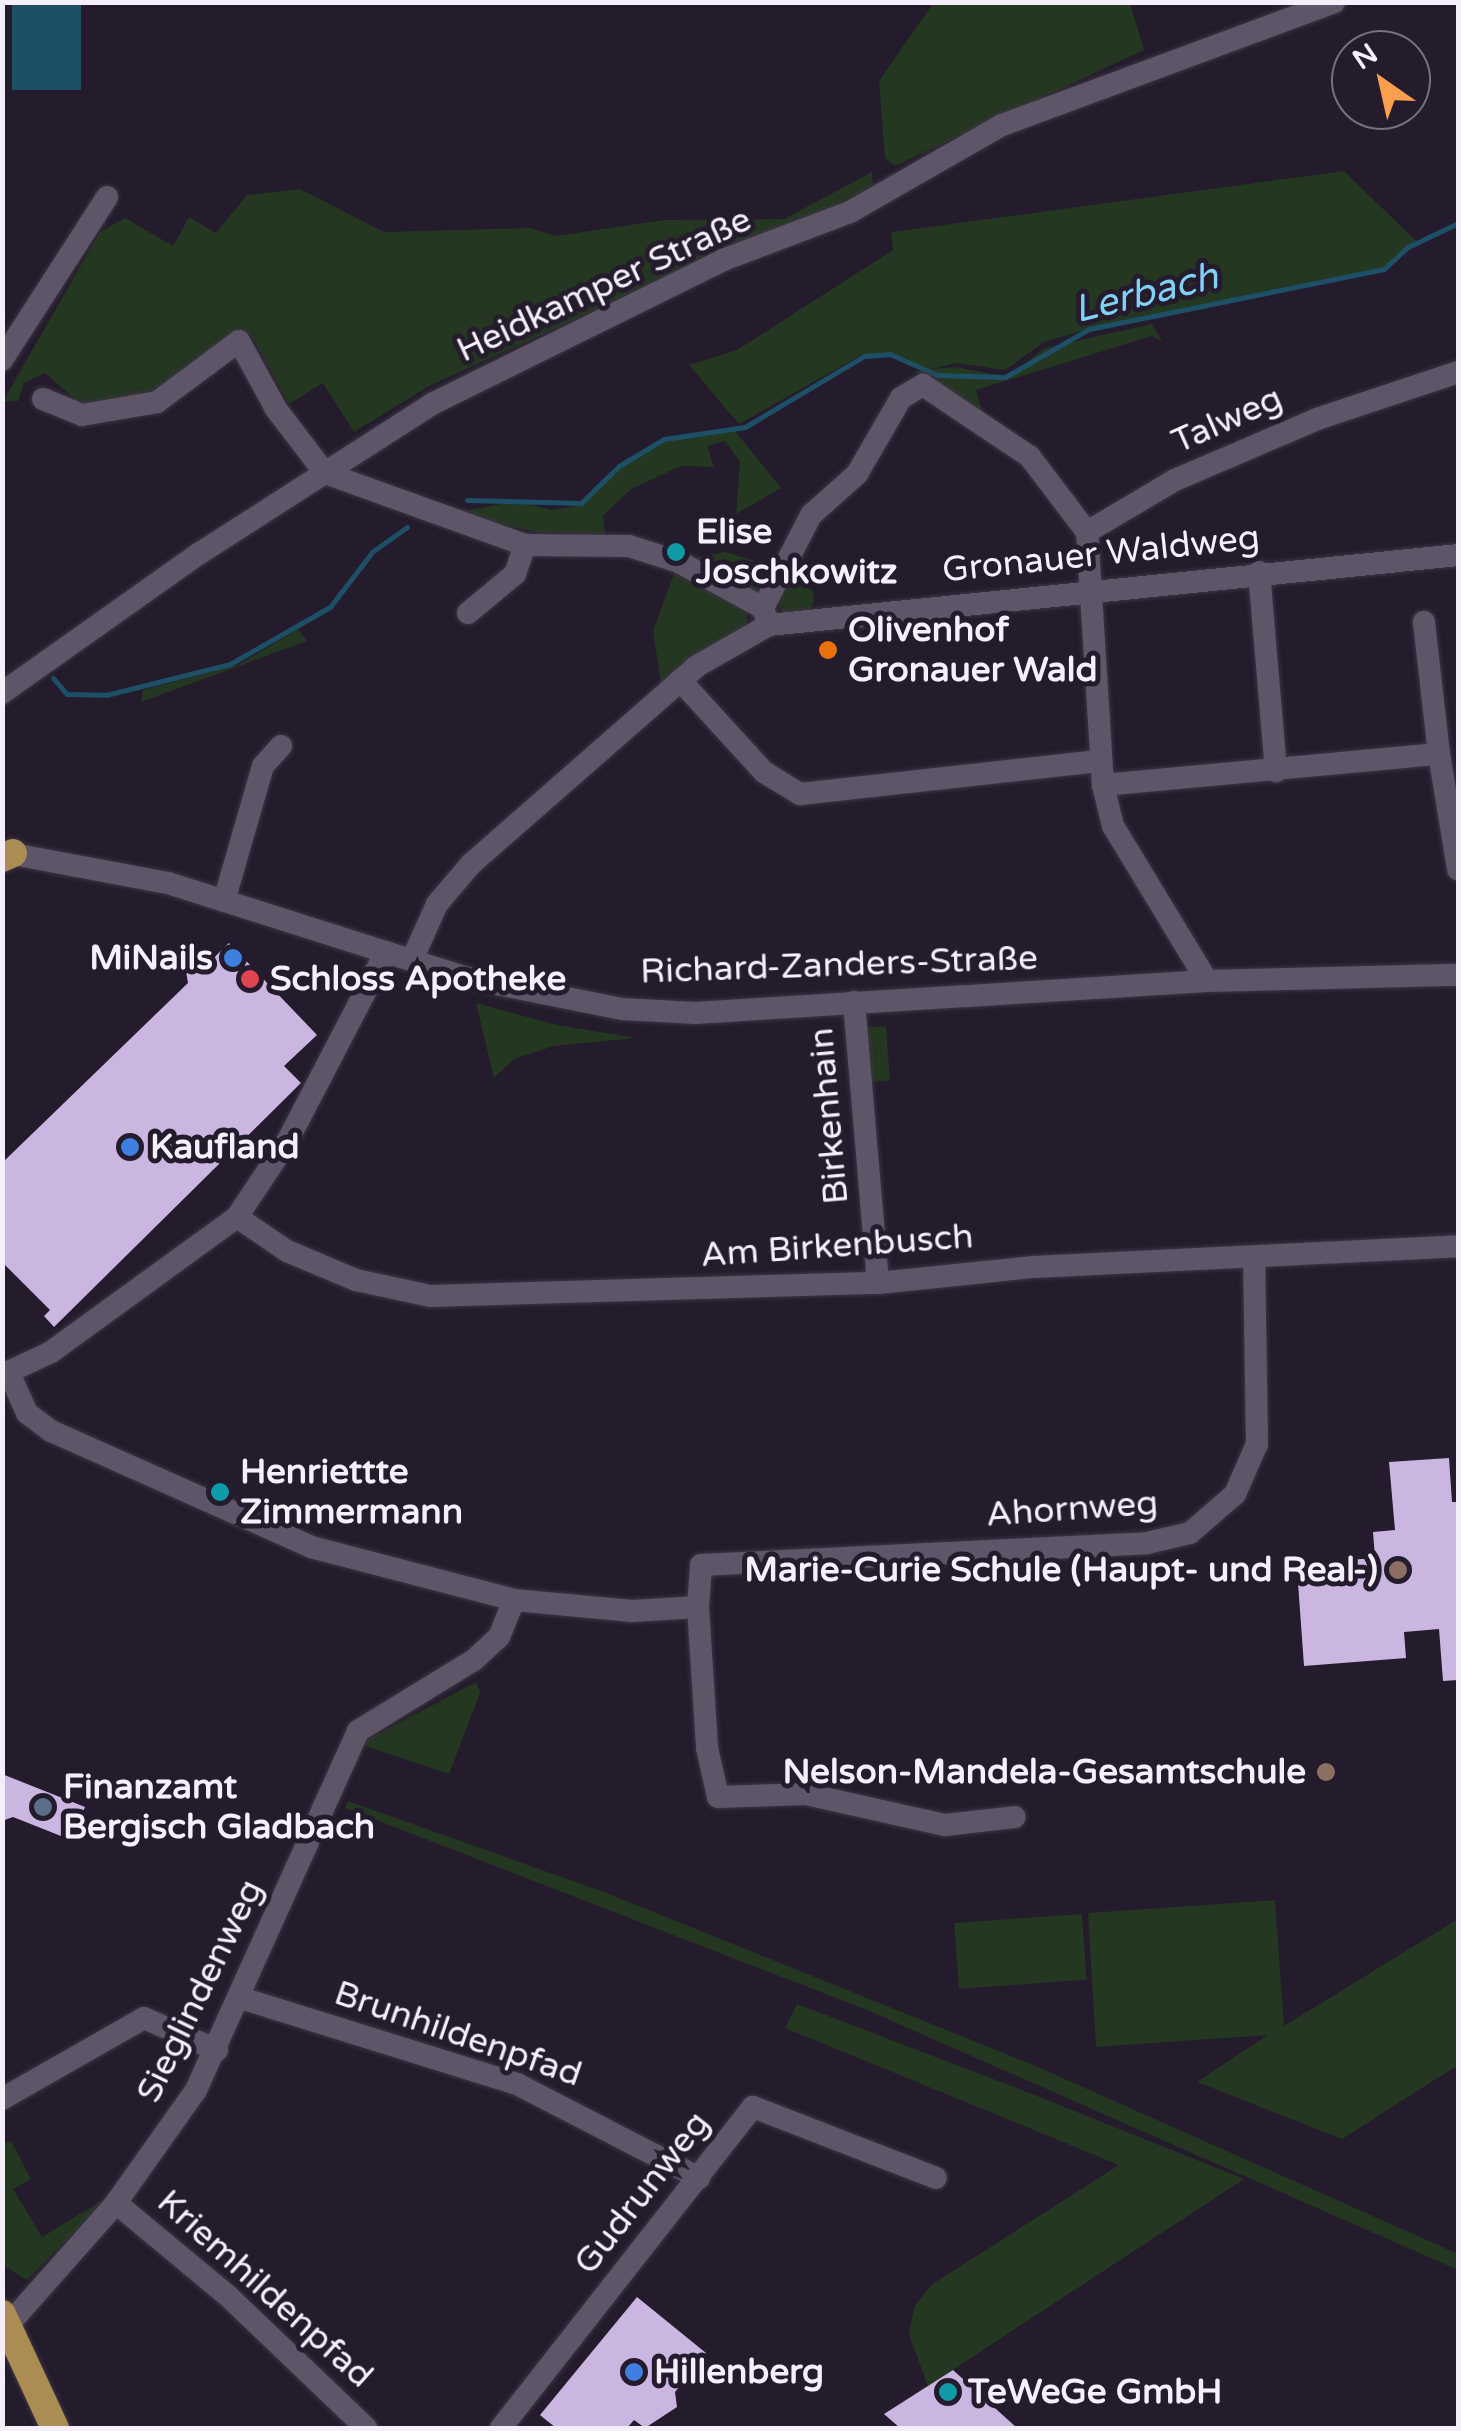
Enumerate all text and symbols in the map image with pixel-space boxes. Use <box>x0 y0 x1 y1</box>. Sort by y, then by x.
north arrow <box>1331 30 1431 130</box>
text: N <box>1347 36 1384 77</box>
street label: Heidkamper Straße <box>450 198 758 372</box>
water label: Lerbach <box>1069 254 1223 334</box>
street label: Talweg <box>1165 377 1289 463</box>
place label: Elise Joschkowitz <box>696 511 897 593</box>
street label: Gronauer Waldweg <box>940 516 1262 592</box>
marker: Elise Joschkowitz <box>665 541 687 563</box>
place label: Olivenhof Gronauer Wald <box>848 609 1098 691</box>
marker: Olivenhof Gronauer Wald <box>817 639 839 661</box>
place label: MiNails <box>89 937 213 979</box>
street label: Richard-Zanders-Straße <box>640 937 1038 993</box>
marker: MiNails <box>222 947 244 969</box>
place label: Schloss Apotheke <box>270 958 566 1000</box>
marker: Schloss Apotheke <box>239 968 261 990</box>
street label: Birkenhain <box>800 1026 858 1206</box>
place label: Kaufland <box>150 1126 300 1168</box>
marker: Kaufland <box>119 1136 141 1158</box>
street label: Am Birkenbusch <box>699 1216 975 1276</box>
place label: Henriettte Zimmermann <box>240 1451 463 1533</box>
marker: Henriettte Zimmermann <box>209 1481 231 1503</box>
street label: Ahornweg <box>985 1482 1159 1536</box>
place label: Marie-Curie Schule (Haupt- und Real-) <box>744 1549 1378 1591</box>
marker: Marie-Curie Schule (Haupt- und Real-) <box>1387 1559 1409 1581</box>
place label: Nelson-Mandela-Gesamtschule <box>783 1751 1306 1793</box>
marker: Nelson-Mandela-Gesamtschule <box>1315 1761 1337 1783</box>
place label: Finanzamt Bergisch Gladbach <box>63 1766 375 1848</box>
marker: Finanzamt Bergisch Gladbach <box>32 1796 54 1818</box>
street label: Sieglindenweg <box>128 1873 272 2109</box>
street label: Brunhildenpfad <box>329 1972 587 2096</box>
street label: Gudrunweg <box>565 2103 719 2283</box>
street label: Kriemhildenpfad <box>148 2181 382 2397</box>
place label: Hillenberg <box>654 2351 824 2393</box>
marker: Hillenberg <box>623 2361 645 2383</box>
place label: TeWeGe GmbH <box>968 2371 1222 2413</box>
marker: TeWeGe GmbH <box>937 2381 959 2403</box>

